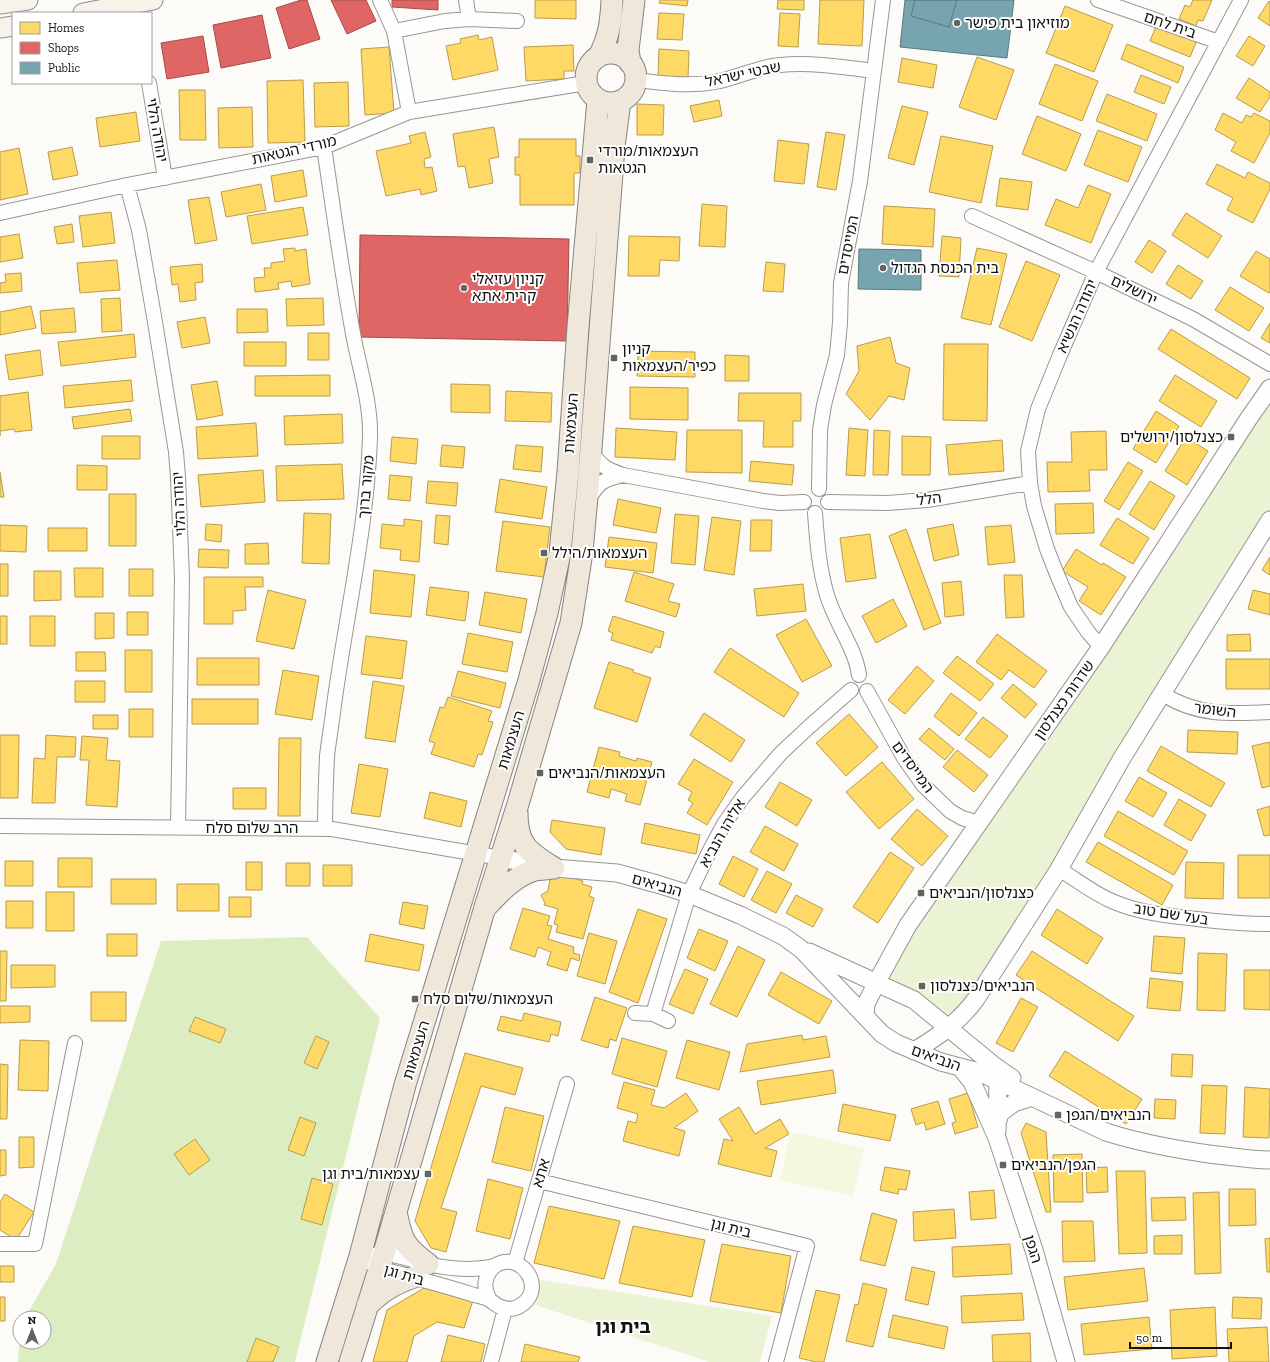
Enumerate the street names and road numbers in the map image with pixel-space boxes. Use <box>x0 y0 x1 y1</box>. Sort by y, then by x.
street label: בית לחם <box>1141 8 1199 43</box>
street label: שבטי ישראל <box>704 57 782 91</box>
street label: יהודה הלוי <box>143 96 171 164</box>
street label: מורדי הגטאות <box>250 131 338 169</box>
street label: המייסדים <box>833 214 863 276</box>
street label: ירושלים <box>1108 271 1160 309</box>
street label: יהודה הנשיא <box>1053 276 1101 356</box>
street label: העצמאות <box>560 392 582 454</box>
street label: מקור ברוך <box>354 454 378 519</box>
street label: יהודה הלוי <box>168 471 190 537</box>
street label: הלל <box>915 489 943 509</box>
street label: שדרות כצנלסון <box>1030 657 1098 743</box>
street label: השומר <box>1193 698 1237 722</box>
street label: העצמאות <box>494 708 528 772</box>
street label: המייסדים <box>888 737 938 797</box>
street label: אליהו הנביא <box>695 795 749 871</box>
street label: הרב שלום סלח <box>206 819 298 837</box>
street label: הנביאים <box>630 869 684 901</box>
street label: בעל שם טוב <box>1132 899 1210 929</box>
street label: העצמאות <box>399 1018 433 1082</box>
street label: הנביאים <box>909 1041 963 1075</box>
street label: אתא <box>528 1156 554 1190</box>
street label: בית וגן <box>709 1214 754 1242</box>
street label: הגפן <box>1020 1233 1046 1265</box>
street label: בית וגן <box>382 1261 427 1289</box>

